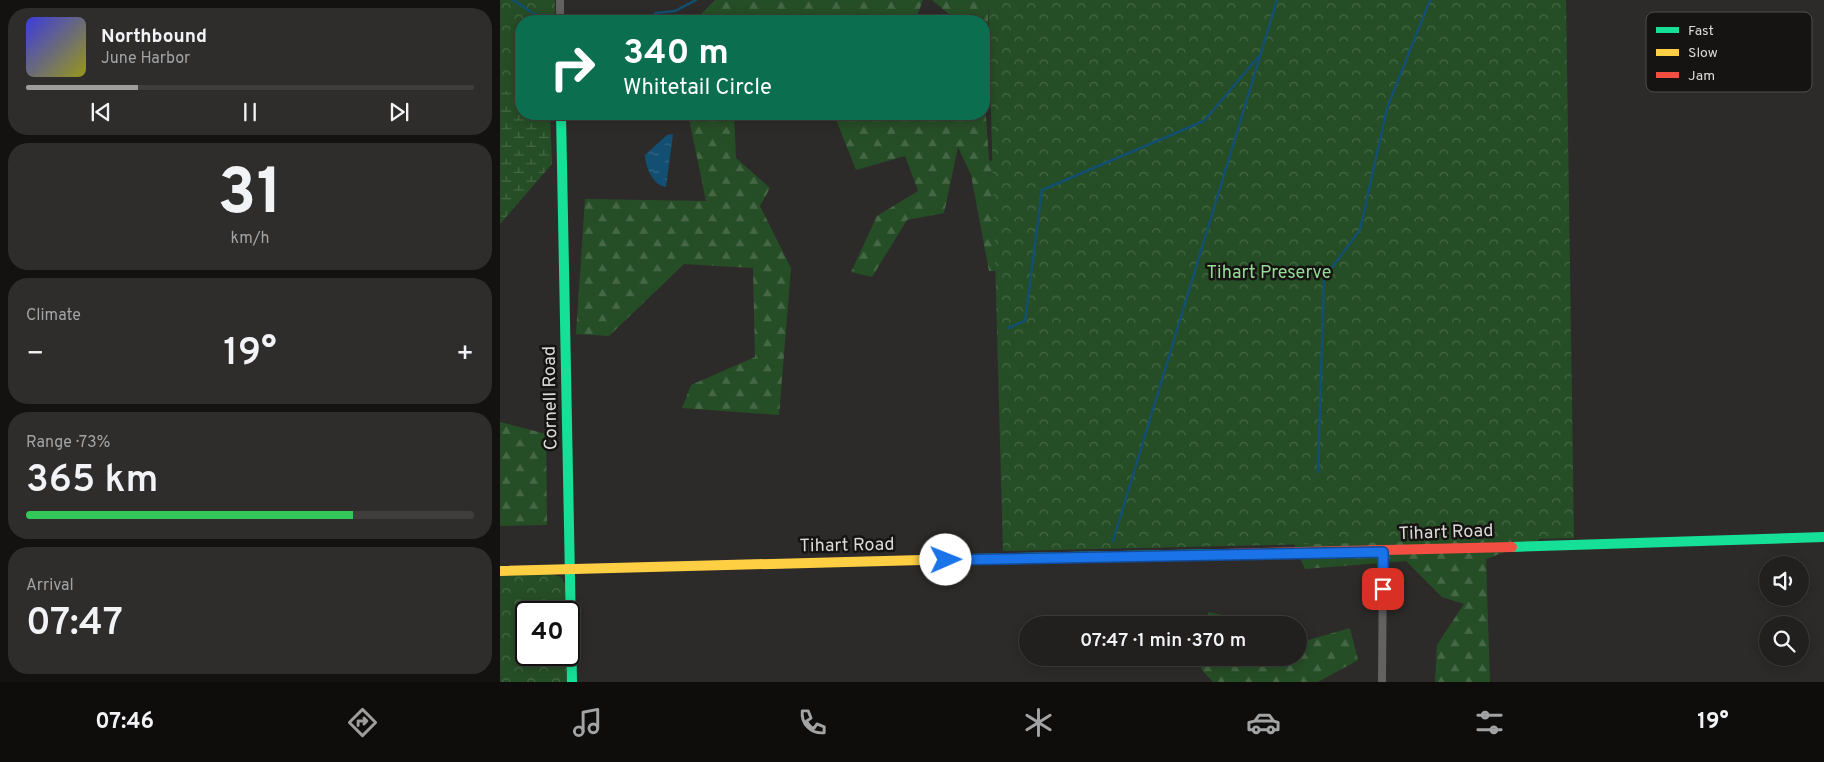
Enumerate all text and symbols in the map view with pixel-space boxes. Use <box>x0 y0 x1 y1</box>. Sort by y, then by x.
legend <box>1646 12 1812 92</box>
text: Fast <box>1688 23 1714 40</box>
text: Northbound <box>101 25 207 49</box>
text: 340 m <box>623 32 729 76</box>
icon: right <box>540 35 605 100</box>
text: Slow <box>1688 45 1718 62</box>
text: June Harbor <box>101 49 190 69</box>
text: Jam <box>1688 68 1715 85</box>
text: Whitetail Circle <box>623 75 772 102</box>
icon: previous <box>87 98 115 126</box>
icon: pause <box>236 98 264 126</box>
icon: next <box>385 98 413 126</box>
text: 31 <box>218 155 282 237</box>
text: km/h <box>231 229 269 249</box>
park label: Tihart Preserve <box>1207 262 1331 285</box>
text: Climate <box>26 306 81 326</box>
text: 19° <box>223 330 277 379</box>
text: − <box>26 337 44 373</box>
text: + <box>456 337 474 373</box>
street label: Cornell Road <box>539 346 563 450</box>
text: Range · 73% <box>26 433 110 453</box>
text: 365 km <box>26 457 159 506</box>
street label: Tihart Road <box>1398 520 1494 546</box>
position arrow <box>919 533 971 585</box>
street label: Tihart Road <box>799 534 895 558</box>
map controls <box>1759 556 1809 666</box>
button: sound <box>1759 556 1809 606</box>
pin <box>1362 568 1404 610</box>
icon: arrive <box>1369 575 1397 603</box>
text: Arrival <box>26 576 74 596</box>
text: 07:47 <box>26 600 123 649</box>
speed limit sign: 40 <box>515 601 580 666</box>
button: search <box>1759 616 1809 666</box>
text: 07:47 · 1 min · 370 m <box>1080 629 1246 653</box>
icon: directions <box>345 705 380 740</box>
icon: music <box>570 705 605 740</box>
icon: phone <box>795 705 830 740</box>
icon: climate <box>1021 705 1056 740</box>
icon: car <box>1246 705 1281 740</box>
icon: filters <box>1472 705 1507 740</box>
text: 07:46 <box>95 709 154 736</box>
text: 19° <box>1697 709 1729 736</box>

